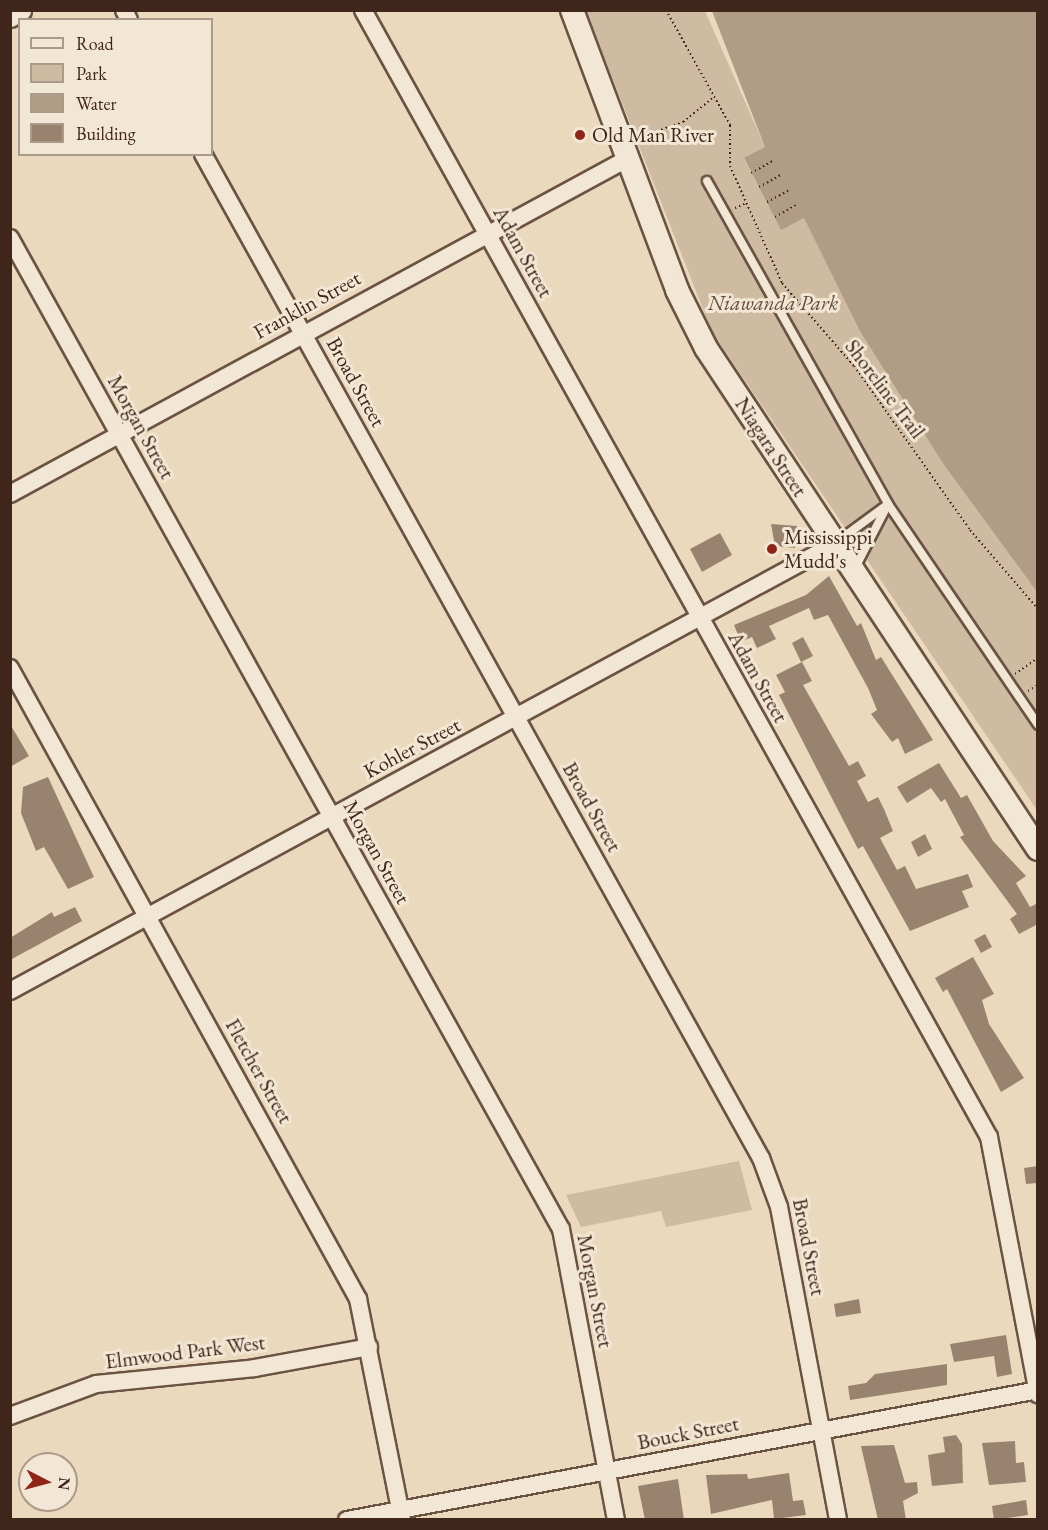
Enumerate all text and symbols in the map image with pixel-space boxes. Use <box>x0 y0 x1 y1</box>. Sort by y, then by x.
legend <box>18 18 213 156</box>
text: Road <box>76 32 114 55</box>
text: Park <box>76 62 107 85</box>
text: Water <box>76 92 117 115</box>
text: Building <box>76 122 136 145</box>
place label: Old Man River <box>592 122 714 148</box>
marker: Old Man River <box>573 128 587 142</box>
street label: Adam Street <box>488 202 558 302</box>
street label: Franklin Street <box>249 265 365 345</box>
park label: Niawanda Park <box>708 290 838 316</box>
street label: Broad Street <box>321 333 391 431</box>
street label: Shoreline Trail <box>840 335 930 443</box>
street label: Morgan Street <box>102 371 180 483</box>
street label: Niagara Street <box>730 393 812 501</box>
place label: Mississippi Mudd's <box>784 524 872 574</box>
marker: Mississippi Mudd's <box>765 542 779 556</box>
street label: Adam Street <box>723 627 793 727</box>
street label: Kohler Street <box>359 712 465 784</box>
street label: Broad Street <box>557 758 627 856</box>
street label: Morgan Street <box>338 796 416 908</box>
street label: Fletcher Street <box>220 1014 298 1128</box>
street label: Broad Street <box>787 1196 831 1298</box>
street label: Morgan Street <box>572 1232 618 1350</box>
street label: Elmwood Park West <box>104 1330 266 1374</box>
street label: Bouck Street <box>635 1411 741 1455</box>
north arrow <box>18 1452 78 1512</box>
text: N <box>53 1476 76 1491</box>

